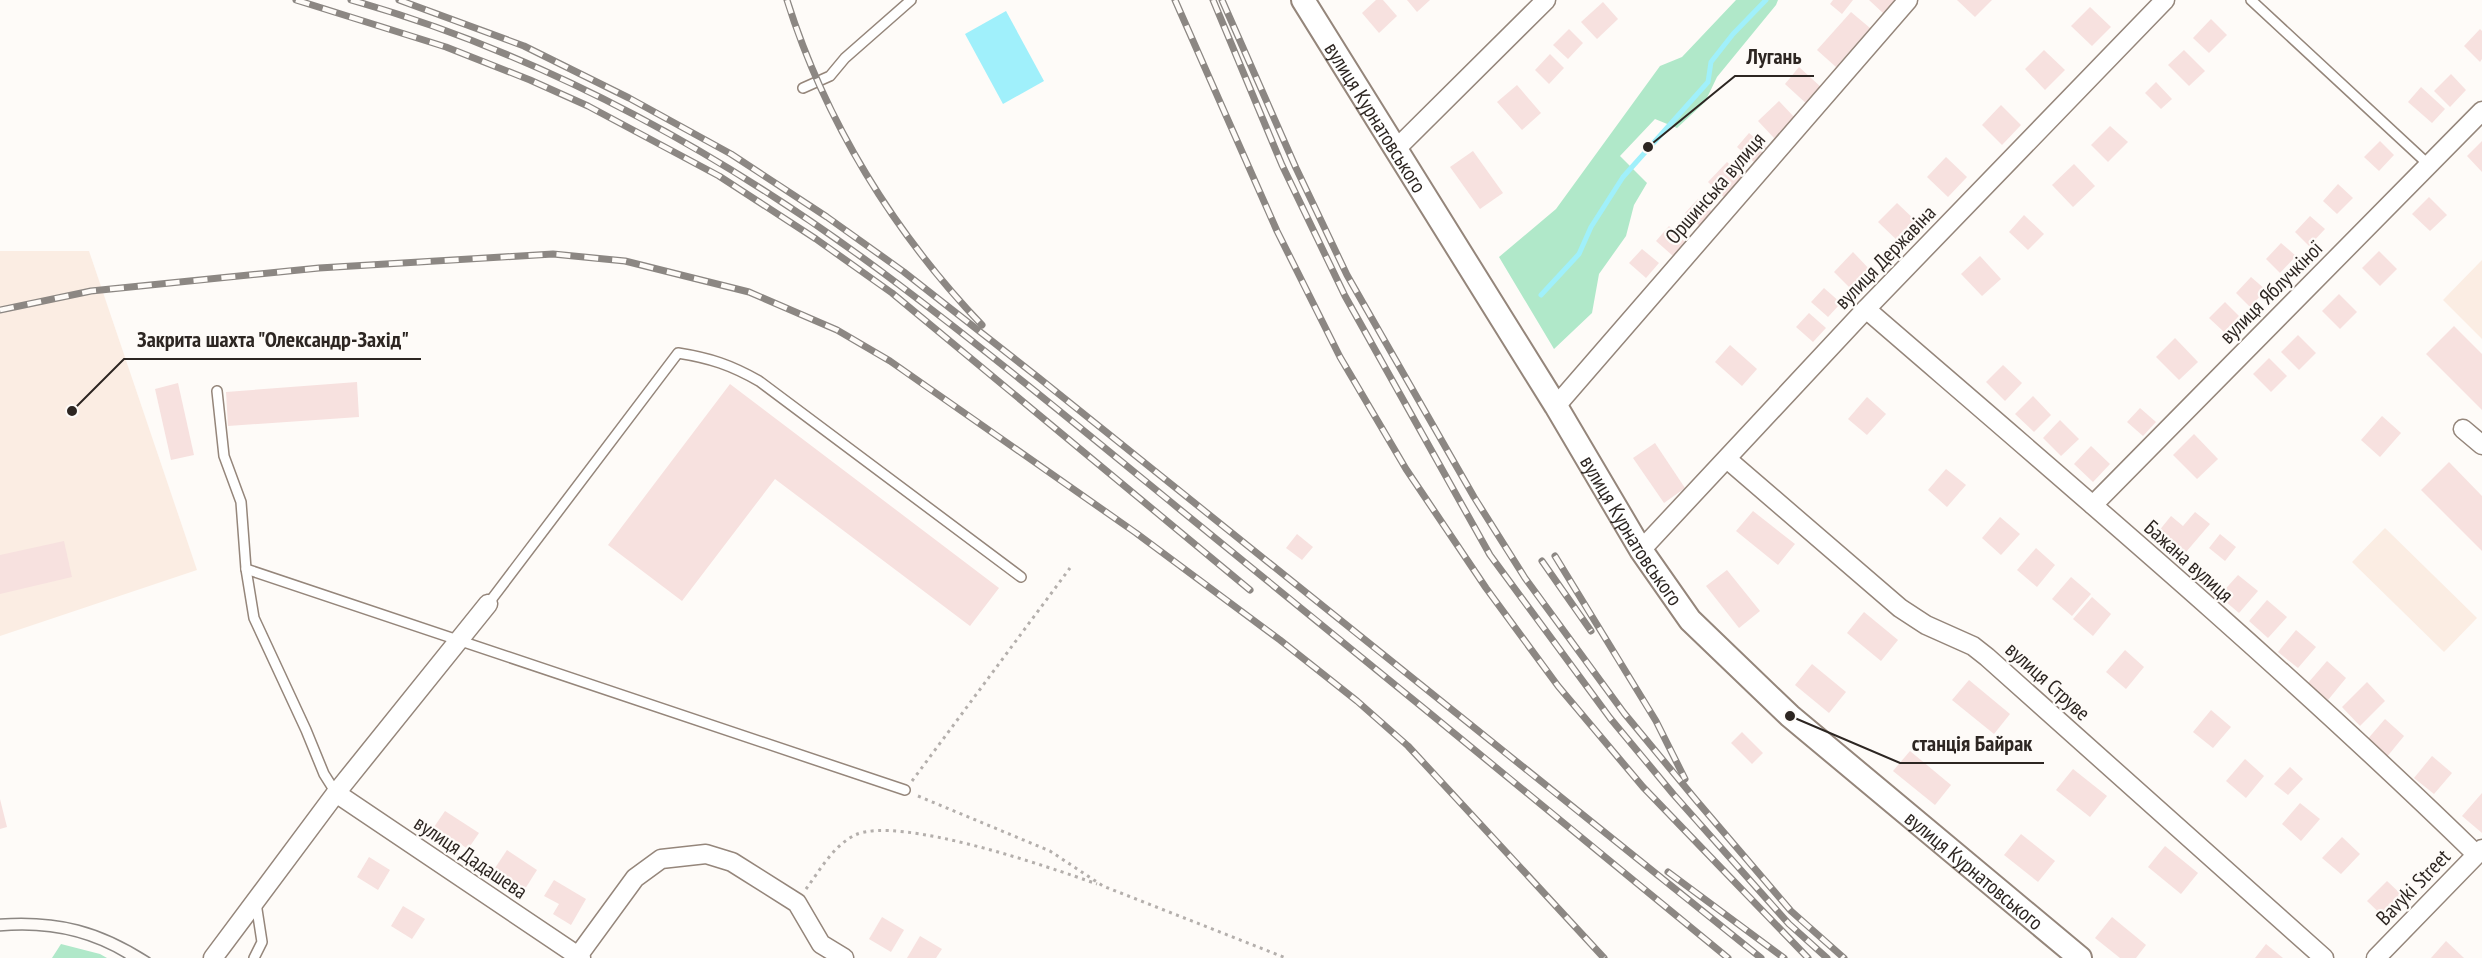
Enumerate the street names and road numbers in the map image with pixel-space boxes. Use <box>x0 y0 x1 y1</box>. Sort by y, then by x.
street label: вулиця Курнатовського <box>1319 37 1433 197</box>
street label: Оршинська вулиця <box>1659 127 1771 249</box>
street label: вулиця Державіна <box>1829 199 1941 315</box>
street label: вулиця Яблучкіної <box>2214 235 2328 349</box>
street label: вулиця Курнатовського <box>1575 450 1689 611</box>
street label: Бажана вулиця <box>2139 514 2239 608</box>
street label: вулиця Струве <box>2000 636 2096 726</box>
street label: вулиця Курнатовського <box>1900 804 2049 935</box>
street label: вулиця Дадашева <box>409 809 533 905</box>
street label: Bavyki Street <box>2370 843 2456 931</box>

